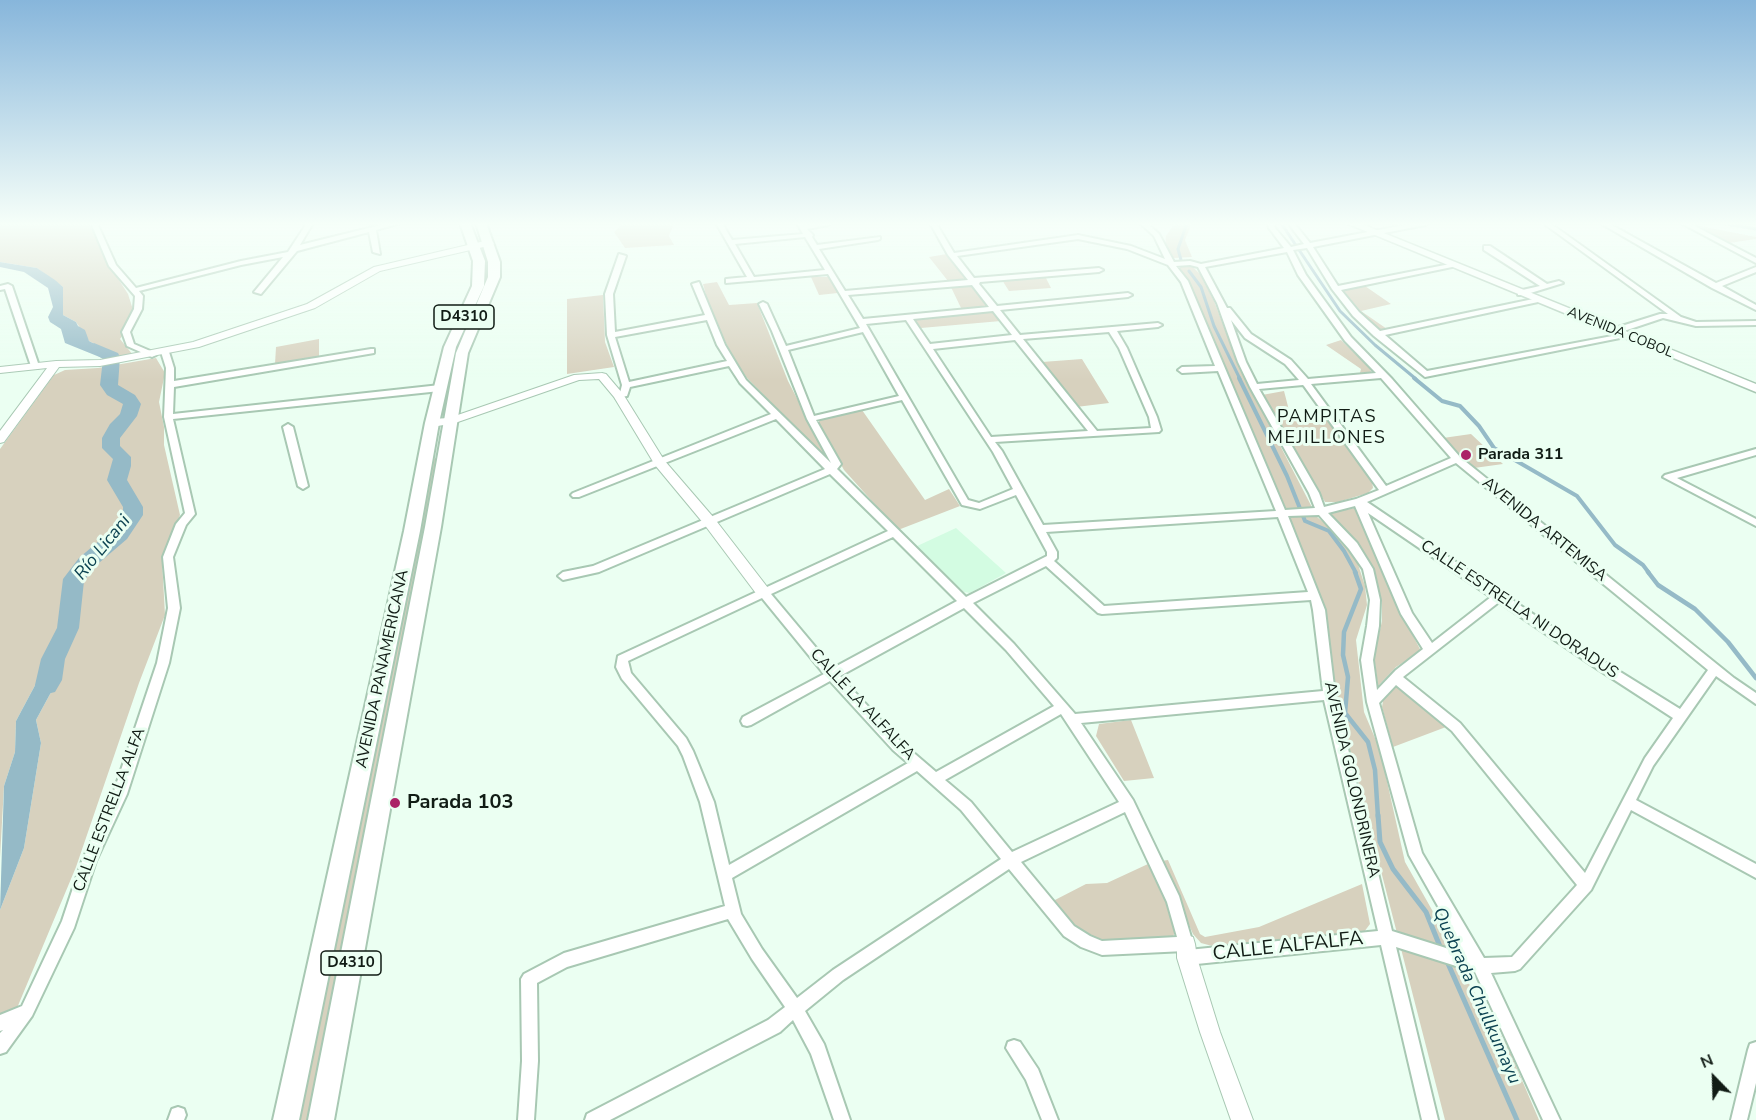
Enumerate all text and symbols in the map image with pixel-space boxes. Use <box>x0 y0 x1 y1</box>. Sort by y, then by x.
street label: AVENIDA COBOL <box>1565 304 1675 362</box>
road number: D4310 <box>434 305 494 329</box>
district label: PAMPITAS MEJILLONES <box>1268 407 1386 450</box>
place label: Parada 311 <box>1478 445 1563 465</box>
marker: Parada 311 <box>1459 448 1473 462</box>
street label: AVENIDA ARTEMISA <box>1478 474 1610 586</box>
water label: Río Licani <box>70 511 136 585</box>
street label: CALLE ESTRELLA NI DORADUS <box>1417 537 1621 683</box>
street label: AVENIDA PANAMERICANA <box>353 568 413 770</box>
street label: CALLE LA ALFALFA <box>805 645 919 765</box>
street label: AVENIDA GOLONDRINERA <box>1319 680 1383 880</box>
street label: CALLE ESTRELLA ALFA <box>70 725 150 895</box>
place label: Parada 103 <box>407 791 514 815</box>
marker: Parada 103 <box>388 796 402 810</box>
water label: Quebrada Chullkumayu <box>1427 904 1525 1088</box>
street label: CALLE ALFALFA <box>1212 927 1364 967</box>
road number: D4310 <box>321 951 381 975</box>
north arrow <box>1684 1048 1744 1108</box>
text: N <box>1697 1049 1717 1074</box>

